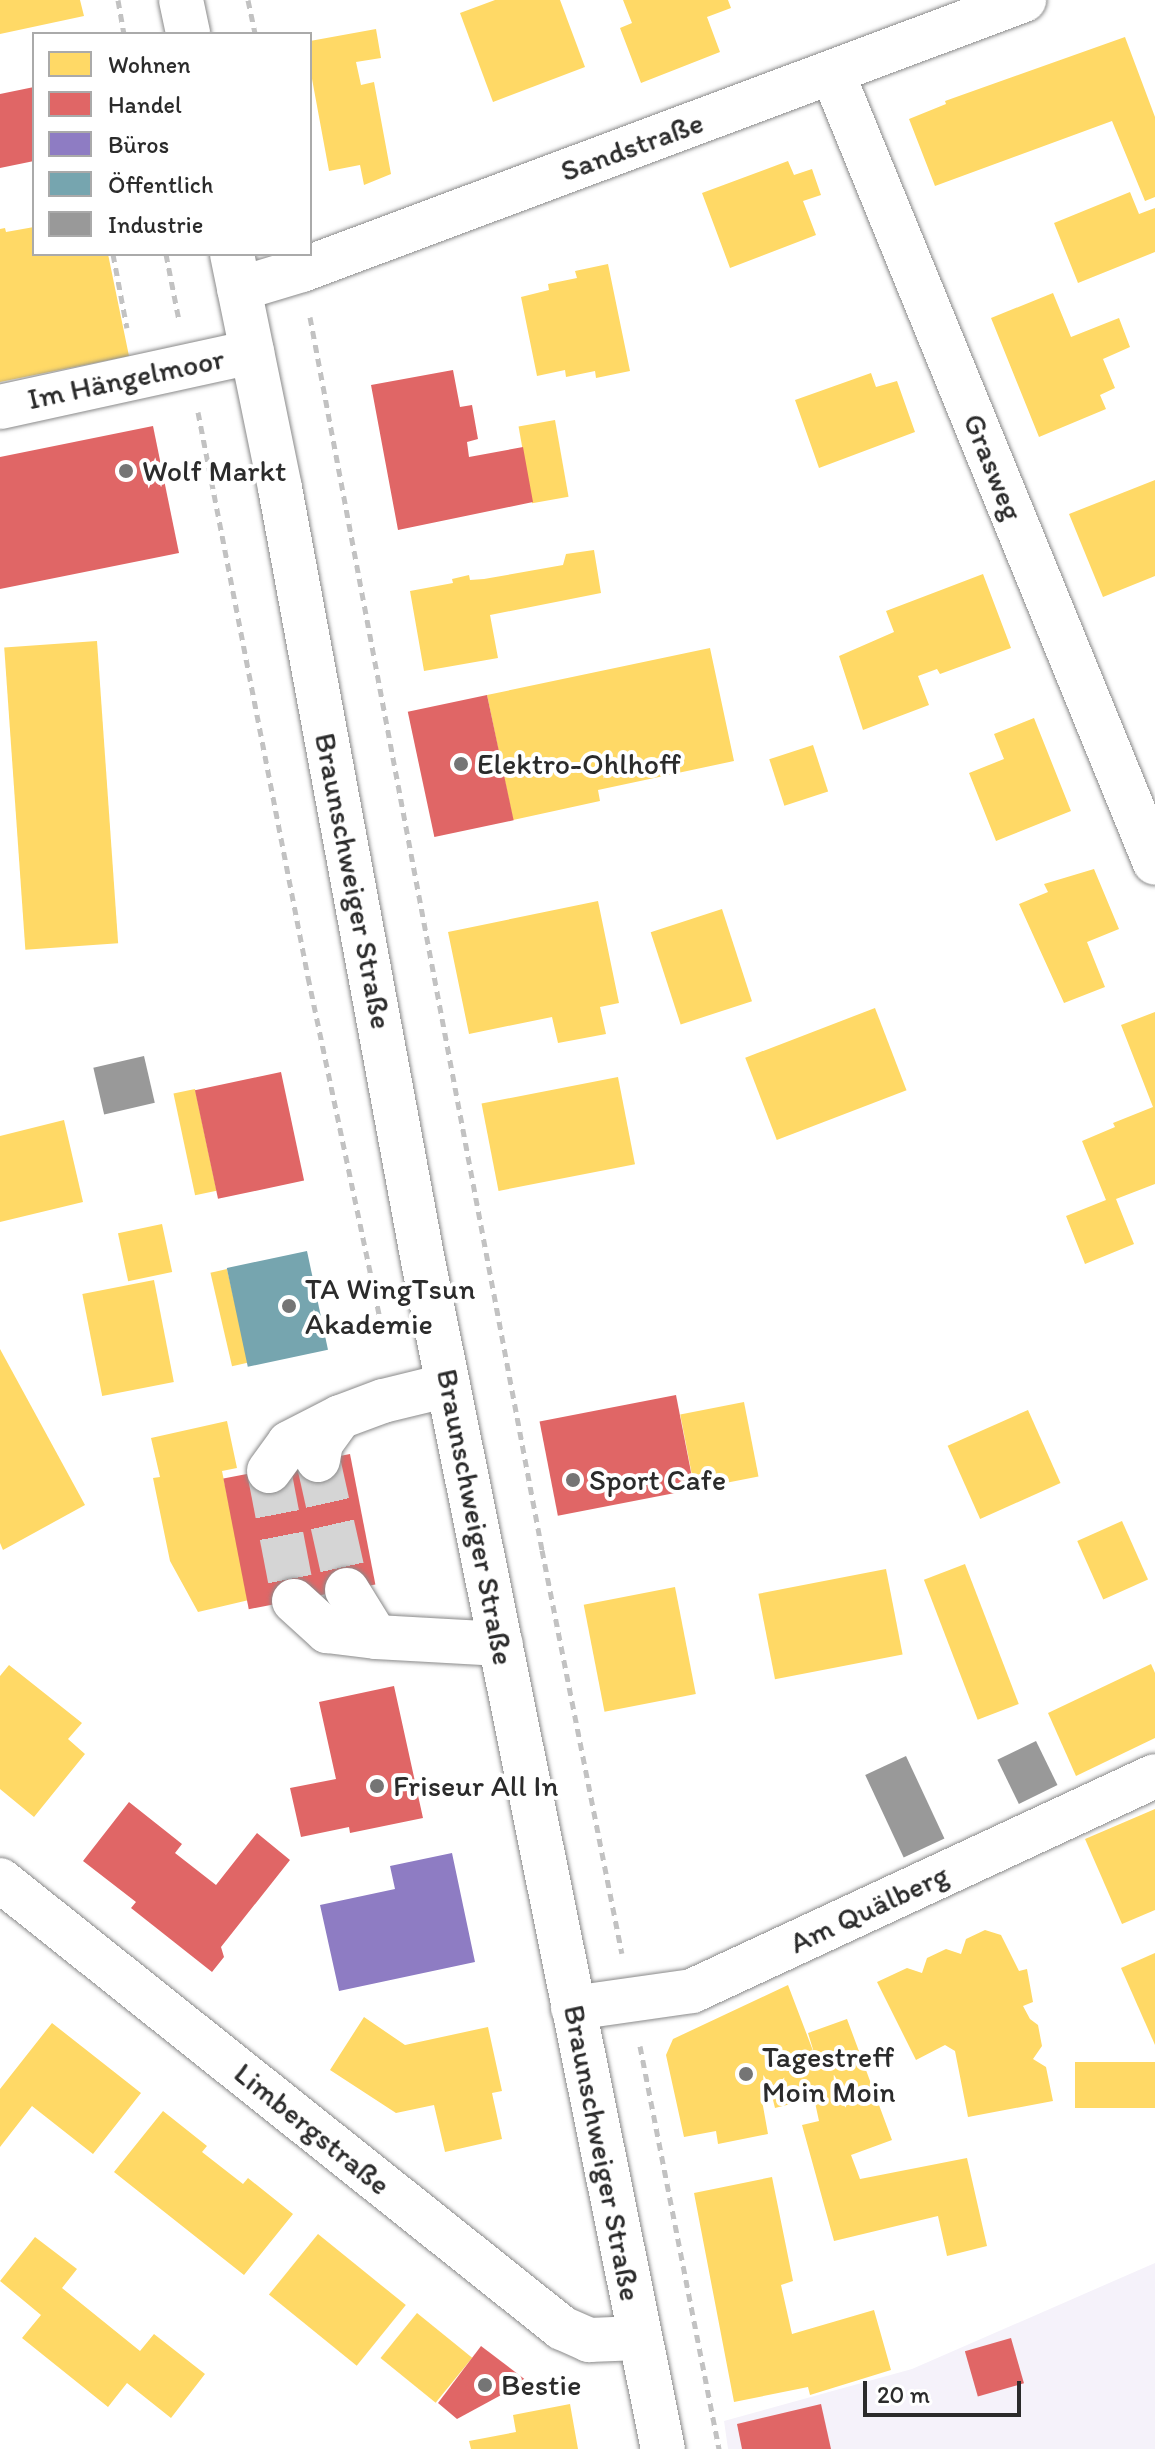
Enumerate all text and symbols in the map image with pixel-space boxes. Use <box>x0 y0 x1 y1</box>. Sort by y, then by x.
legend <box>32 32 312 256</box>
text: Wohnen <box>108 50 191 79</box>
text: Handel <box>108 90 182 119</box>
street label: Sandstraße <box>556 105 708 189</box>
text: Büros <box>108 130 169 159</box>
text: Öffentlich <box>108 170 213 199</box>
text: Industrie <box>108 210 203 239</box>
street label: Im Hängelmoor <box>24 340 228 418</box>
street label: Grasweg <box>955 408 1031 526</box>
place label: Wolf Markt <box>142 453 286 489</box>
marker: Wolf Markt <box>117 462 135 480</box>
street label: Braunschweiger Straße <box>307 730 399 1032</box>
place label: Elektro-Ohlhoff <box>477 746 681 782</box>
marker: Elektro-Ohlhoff <box>452 755 470 773</box>
place label: TA WingTsun Akademie <box>305 1271 475 1342</box>
marker: TA WingTsun Akademie <box>280 1297 298 1315</box>
street label: Braunschweiger Straße <box>429 1366 521 1668</box>
place label: Sport Cafe <box>589 1462 727 1498</box>
marker: Sport Cafe <box>564 1471 582 1489</box>
place label: Friseur All In <box>393 1768 562 1804</box>
marker: Friseur All In <box>368 1777 386 1795</box>
street label: Am Quälberg <box>784 1857 954 1961</box>
street label: Braunschweiger Straße <box>556 2002 648 2304</box>
place label: Tagestreff Moin Moin <box>762 2039 896 2110</box>
street label: Limbergstraße <box>227 2055 397 2203</box>
marker: Tagestreff Moin Moin <box>737 2065 755 2083</box>
scale bar <box>867 2365 1025 2415</box>
place label: Bestie <box>501 2367 581 2403</box>
marker: Bestie <box>476 2376 494 2394</box>
text: 20 m <box>877 2380 930 2409</box>

